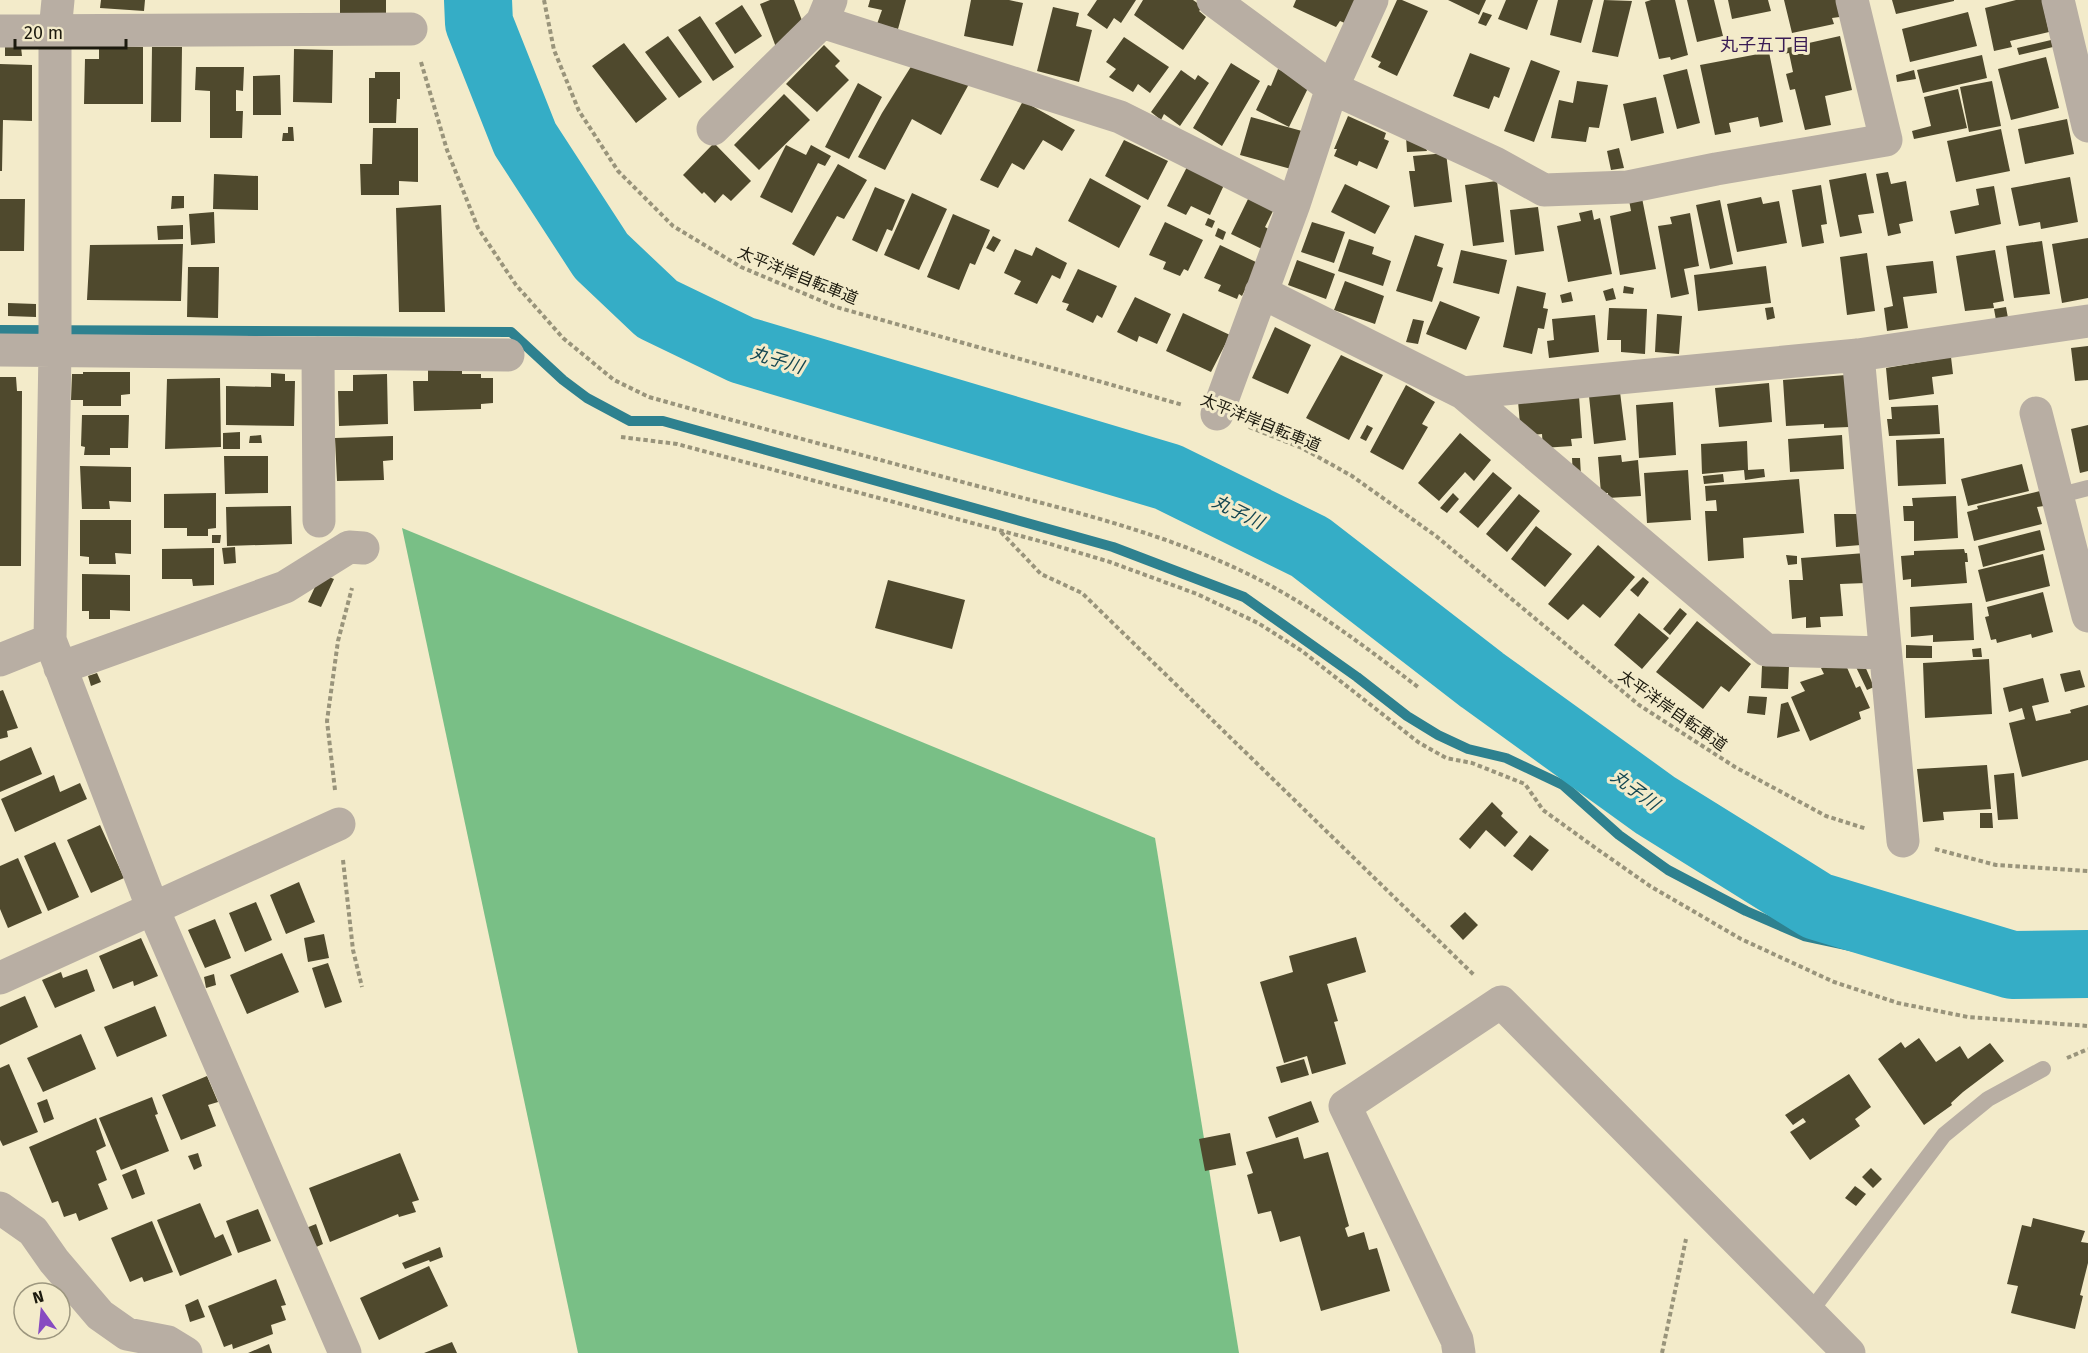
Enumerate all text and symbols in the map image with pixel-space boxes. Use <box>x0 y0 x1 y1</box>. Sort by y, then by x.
scale bar <box>15 12 126 50</box>
text: 20 m <box>24 22 63 44</box>
district label: 丸子五丁目 <box>1720 34 1810 56</box>
street label: 太平洋岸自転車道 <box>735 243 861 308</box>
water label: 丸子川 <box>748 342 808 379</box>
street label: 太平洋岸自転車道 <box>1198 390 1324 455</box>
water label: 丸子川 <box>1209 490 1269 535</box>
street label: 太平洋岸自転車道 <box>1615 666 1731 755</box>
water label: 丸子川 <box>1607 765 1665 816</box>
north arrow <box>12 1281 72 1341</box>
text: N <box>31 1286 46 1308</box>

